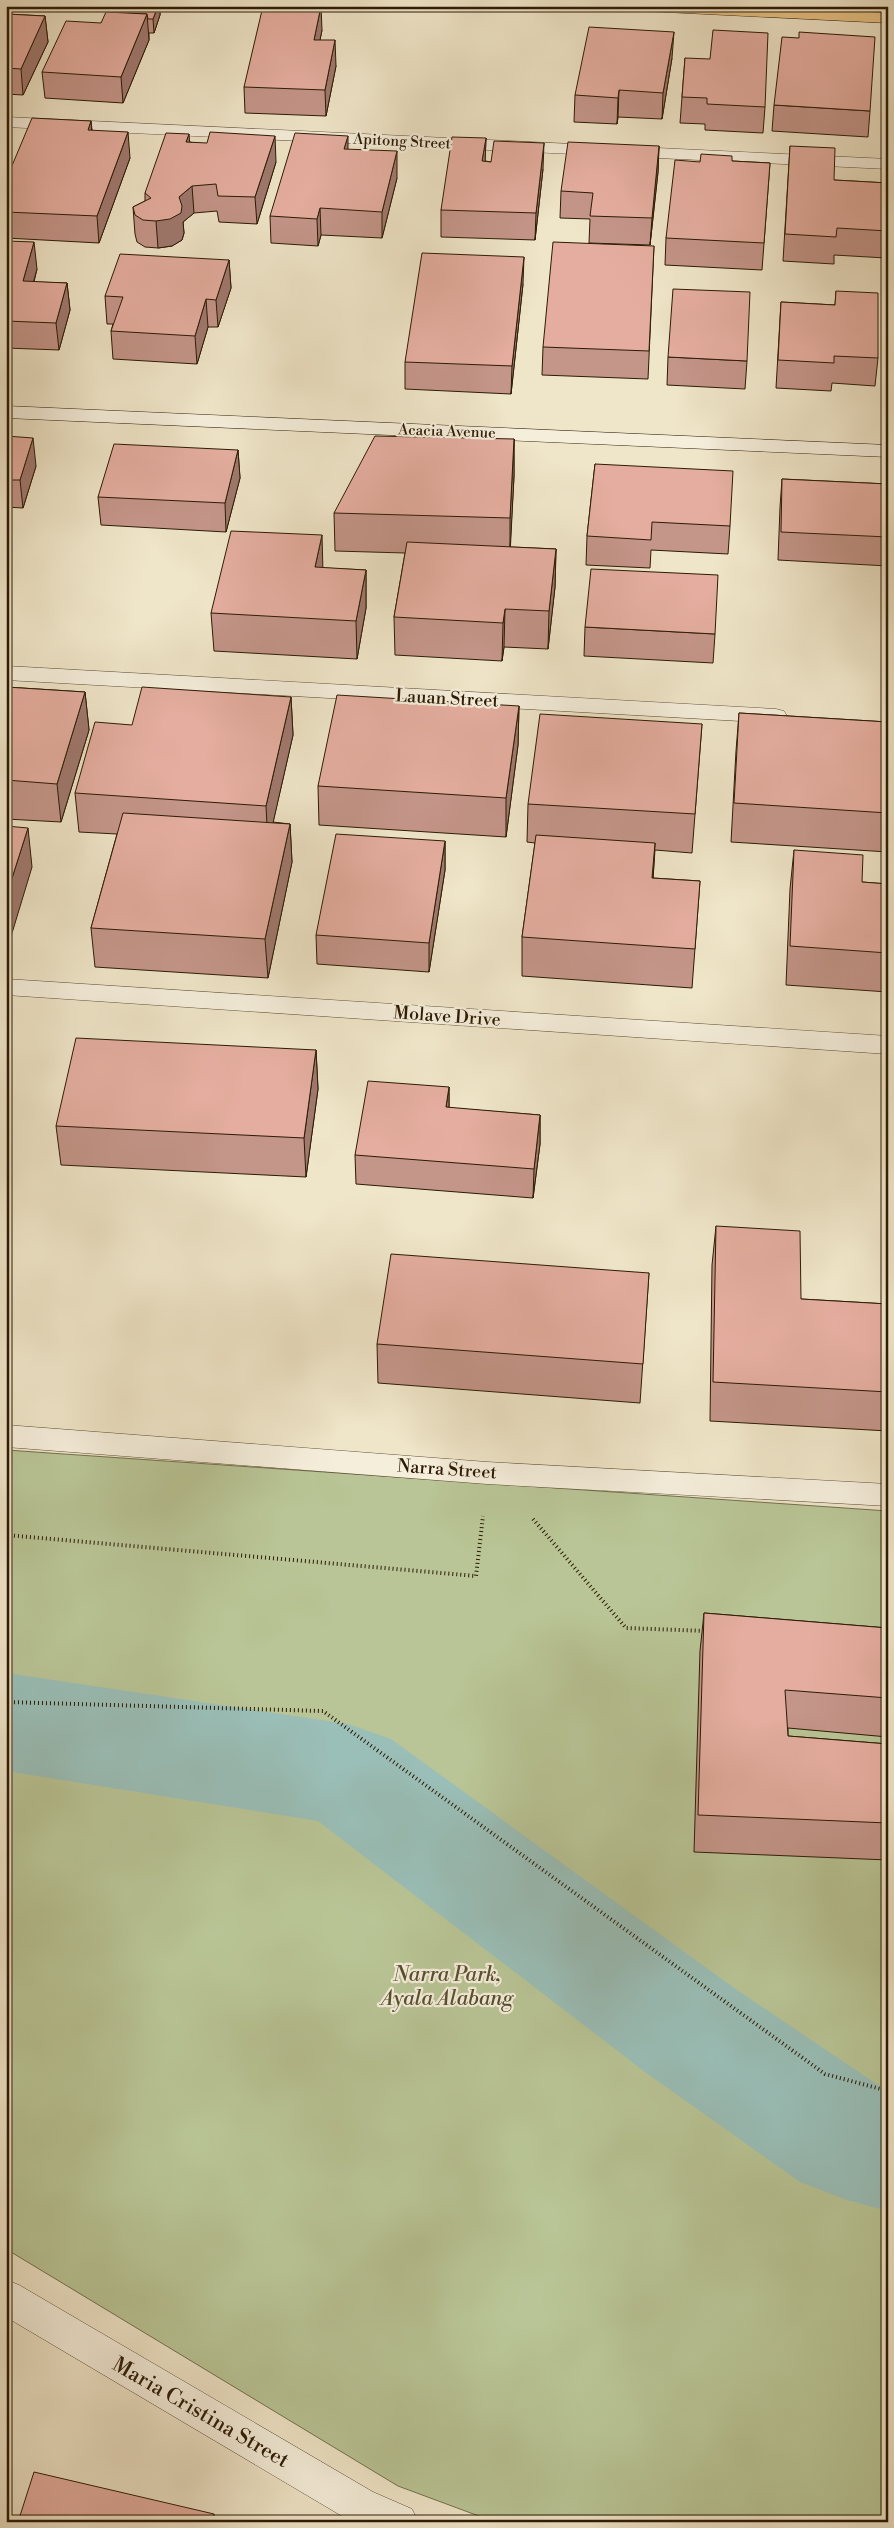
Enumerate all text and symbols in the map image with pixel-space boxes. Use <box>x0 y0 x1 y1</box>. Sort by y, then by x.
street label: Apitong Street <box>352 129 452 154</box>
street label: Acacia Avenue <box>397 420 496 443</box>
street label: Lauan Street <box>395 684 500 713</box>
street label: Molave Drive <box>392 1001 501 1032</box>
street label: Narra Street <box>396 1455 498 1484</box>
park label: Narra Park, Ayala Alabang <box>379 1962 514 2012</box>
street label: Maria Cristina Street <box>108 2352 294 2474</box>

